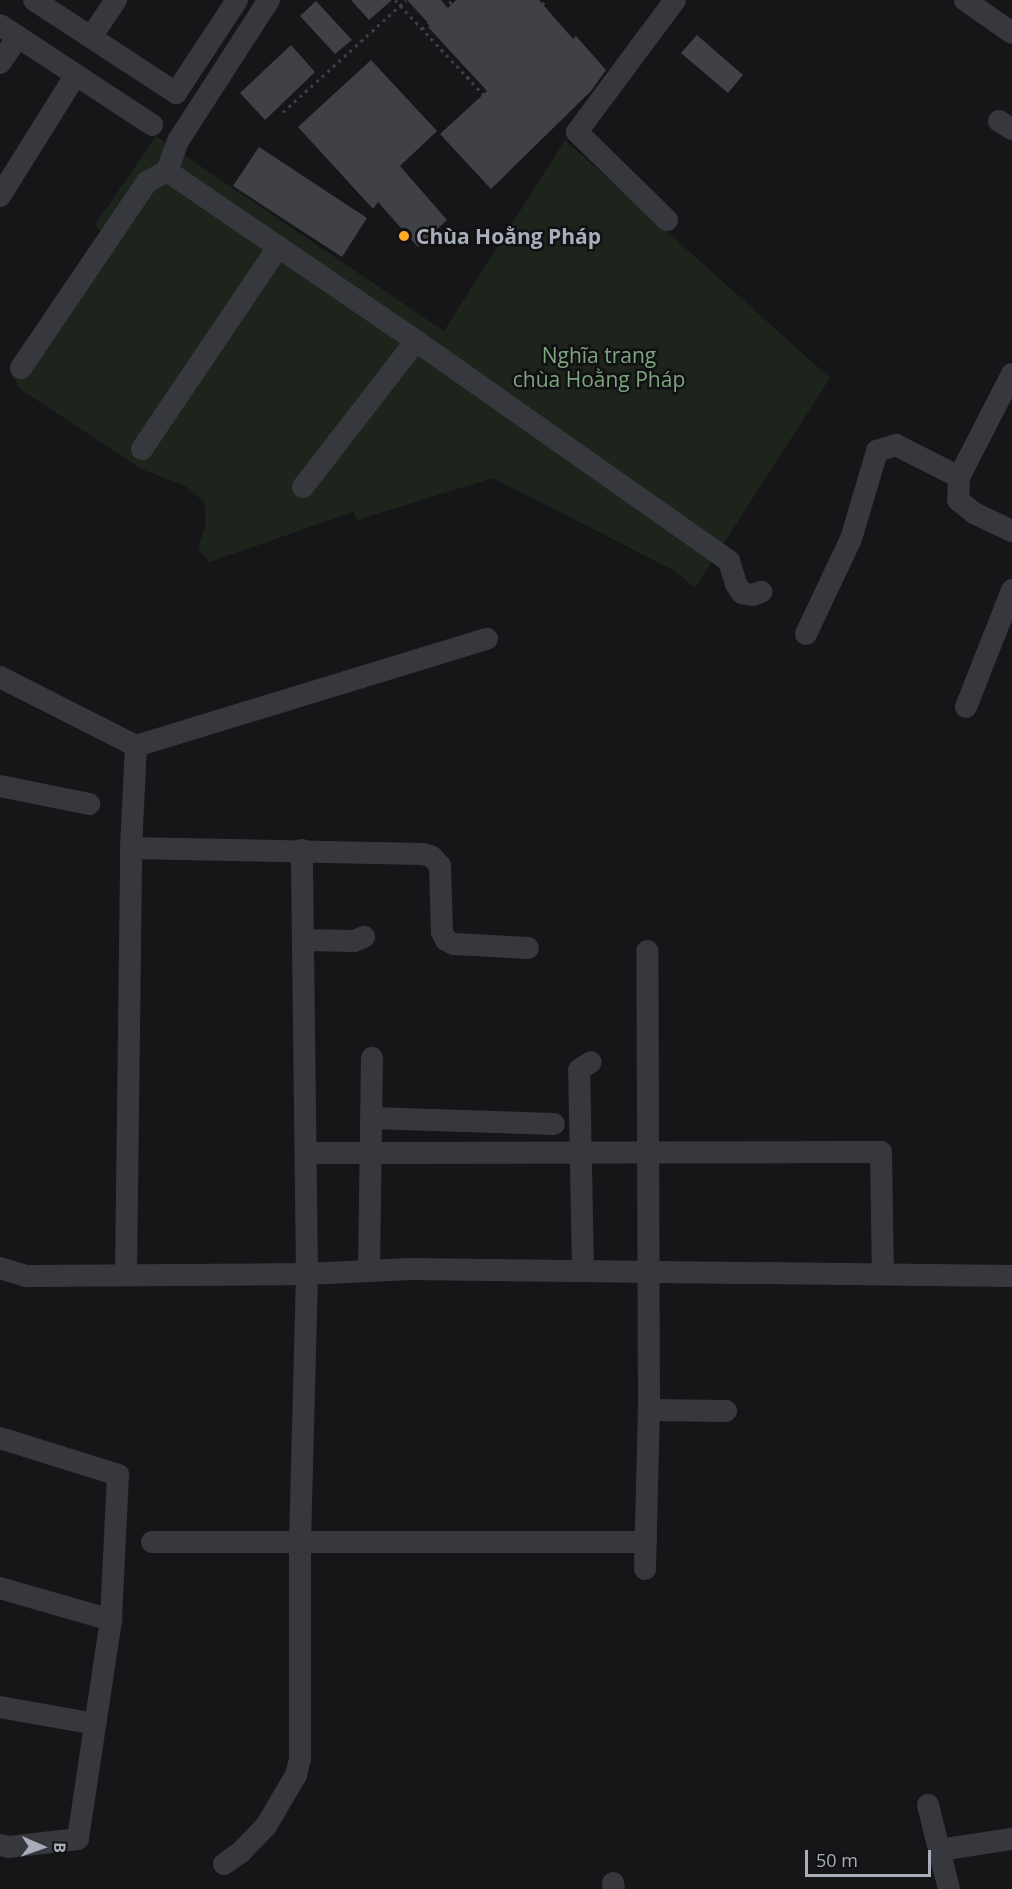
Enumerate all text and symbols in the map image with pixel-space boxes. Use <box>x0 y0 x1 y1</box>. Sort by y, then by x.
place label: Chùa Hoằng Pháp <box>416 223 601 249</box>
marker: Chùa Hoằng Pháp <box>397 229 411 243</box>
park label: Nghĩa trang chùa Hoằng Pháp <box>513 342 685 392</box>
north arrow <box>12 1817 72 1877</box>
scale bar <box>808 1838 934 1876</box>
text: B <box>49 1842 71 1853</box>
text: 50 m <box>816 1848 858 1872</box>

